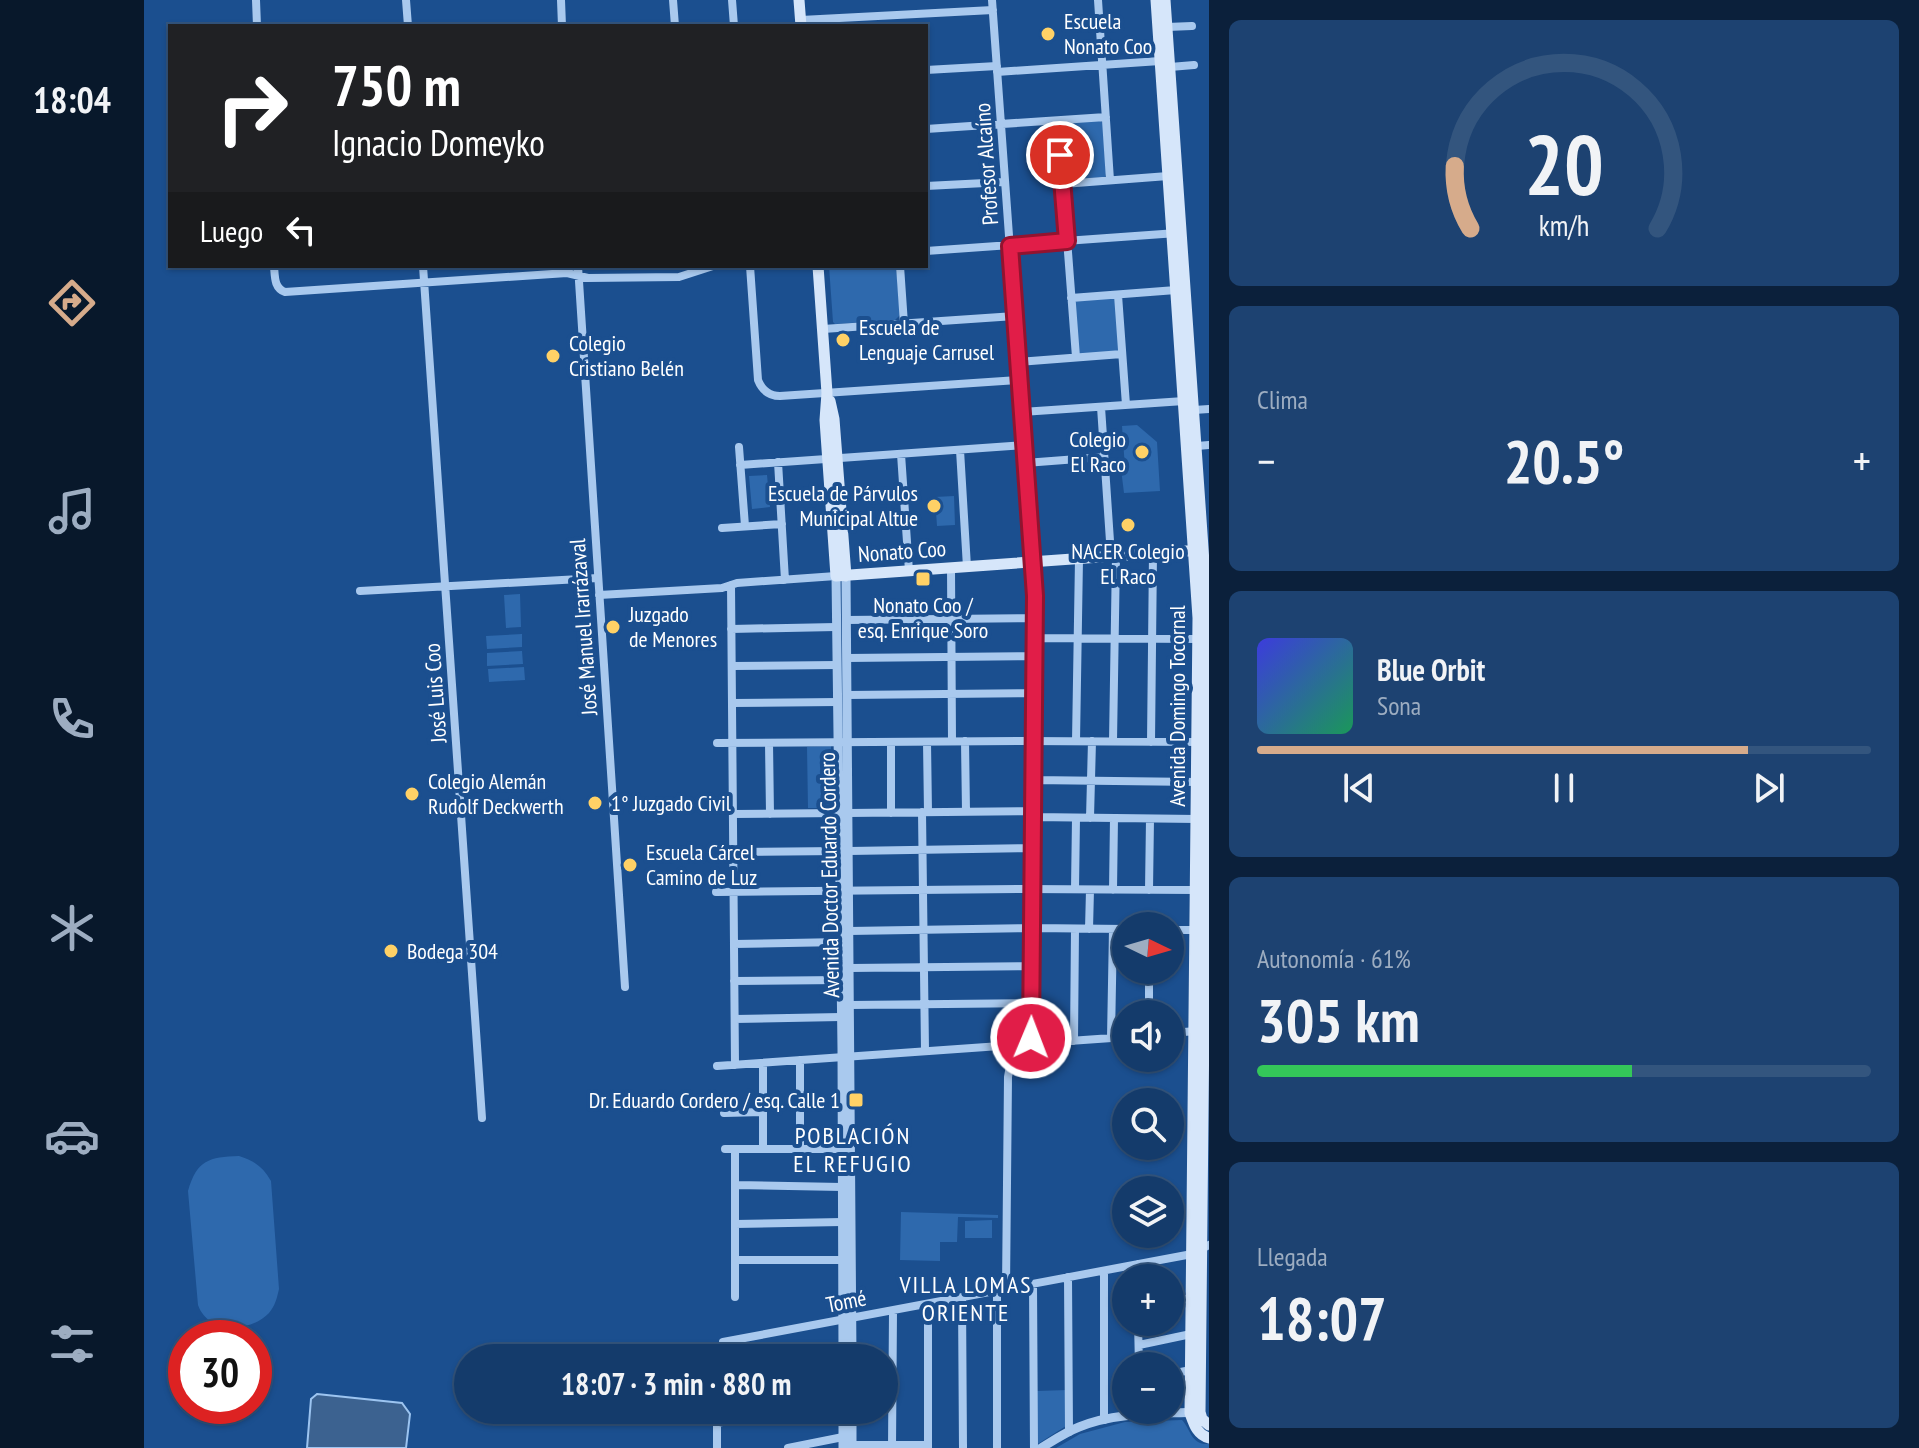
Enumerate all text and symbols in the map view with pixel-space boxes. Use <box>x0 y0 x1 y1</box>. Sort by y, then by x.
place label: Escuela Nonato Coo <box>1064 7 1152 60</box>
marker: Escuela Nonato Coo <box>1039 25 1057 43</box>
text: 750 m <box>332 49 461 121</box>
icon: right <box>200 56 304 160</box>
text: 18:04 <box>33 76 111 123</box>
street label: Profesor Alcaíno <box>968 102 1004 226</box>
text: 20 <box>1524 109 1604 217</box>
text: Ignacio Domeyko <box>332 119 545 166</box>
pin <box>1026 121 1094 189</box>
icon: arrive <box>1038 133 1082 177</box>
text: km/h <box>1539 207 1589 244</box>
icon: left <box>279 208 323 252</box>
text: Luego <box>200 211 263 250</box>
icon: directions <box>44 275 100 331</box>
place label: Escuela de Lenguaje Carrusel <box>859 313 995 366</box>
place label: Colegio Cristiano Belén <box>569 329 684 382</box>
marker: Escuela de Lenguaje Carrusel <box>834 331 852 349</box>
marker: Colegio Cristiano Belén <box>544 347 562 365</box>
text: Clima <box>1257 383 1308 416</box>
text: 20.5° <box>1504 422 1624 500</box>
place label: Colegio El Raco <box>1069 425 1126 478</box>
text: − <box>1257 432 1275 489</box>
text: + <box>1853 432 1871 489</box>
marker: Colegio El Raco <box>1133 443 1151 461</box>
place label: Escuela de Párvulos Municipal Altue <box>768 479 918 532</box>
icon: music <box>44 483 100 539</box>
marker: Escuela de Párvulos Municipal Altue <box>925 497 943 515</box>
marker: NACER Colegio El Raco <box>1119 516 1137 534</box>
street label: Nonato Coo <box>857 534 947 568</box>
street label: José Manuel Irarrázaval <box>563 537 603 717</box>
place label: NACER Colegio El Raco <box>1071 537 1185 590</box>
marker: Nonato Coo / esq. Enrique Soro <box>914 570 932 588</box>
place label: Nonato Coo / esq. Enrique Soro <box>858 591 988 644</box>
place label: Juzgado de Menores <box>628 600 717 653</box>
street label: Avenida Domingo Tocornal <box>1163 604 1191 807</box>
marker: Juzgado de Menores <box>604 618 622 636</box>
street label: José Luis Coo <box>418 642 453 745</box>
text: Blue Orbit <box>1377 650 1485 689</box>
text: Sona <box>1377 689 1421 722</box>
icon: phone <box>44 691 100 747</box>
street label: Avenida Doctor Eduardo Cordero <box>813 752 845 998</box>
icon: previous <box>1337 766 1381 810</box>
icon: pause <box>1542 766 1586 810</box>
icon: next <box>1747 766 1791 810</box>
place label: Colegio Alemán Rudolf Deckwerth <box>428 767 564 820</box>
marker: Colegio Alemán Rudolf Deckwerth <box>403 785 421 803</box>
place label: 1° Juzgado Civil <box>611 789 732 817</box>
marker: 1° Juzgado Civil <box>586 794 604 812</box>
place label: Escuela Cárcel Camino de Luz <box>646 838 757 891</box>
marker: Escuela Cárcel Camino de Luz <box>621 856 639 874</box>
icon: climate <box>44 900 100 956</box>
north arrow <box>1112 912 1184 984</box>
map controls <box>1112 912 1184 1424</box>
place label: Bodega 304 <box>407 937 498 965</box>
marker: Bodega 304 <box>382 942 400 960</box>
text: Autonomía · 61% <box>1257 942 1411 975</box>
text: 305 km <box>1257 981 1420 1059</box>
position arrow <box>989 996 1073 1080</box>
button: sound <box>1112 1000 1184 1072</box>
place label: Dr. Eduardo Cordero / esq. Calle 1 <box>589 1086 840 1114</box>
button: search <box>1112 1088 1184 1160</box>
marker: Dr. Eduardo Cordero / esq. Calle 1 <box>847 1091 865 1109</box>
icon: car <box>44 1108 100 1164</box>
district label: POBLACIÓN EL REFUGIO <box>793 1120 913 1179</box>
button: layers <box>1112 1176 1184 1248</box>
text: Llegada <box>1257 1240 1328 1273</box>
button: + <box>1112 1264 1184 1336</box>
district label: VILLA LOMAS ORIENTE <box>898 1269 1033 1328</box>
text: 18:07 <box>1257 1279 1387 1357</box>
street label: Tomé <box>823 1283 869 1319</box>
icon: filters <box>44 1316 100 1372</box>
speed limit sign: 30 <box>168 1320 272 1424</box>
button: − <box>1112 1352 1184 1424</box>
text: 18:07 · 3 min · 880 m <box>561 1364 791 1403</box>

